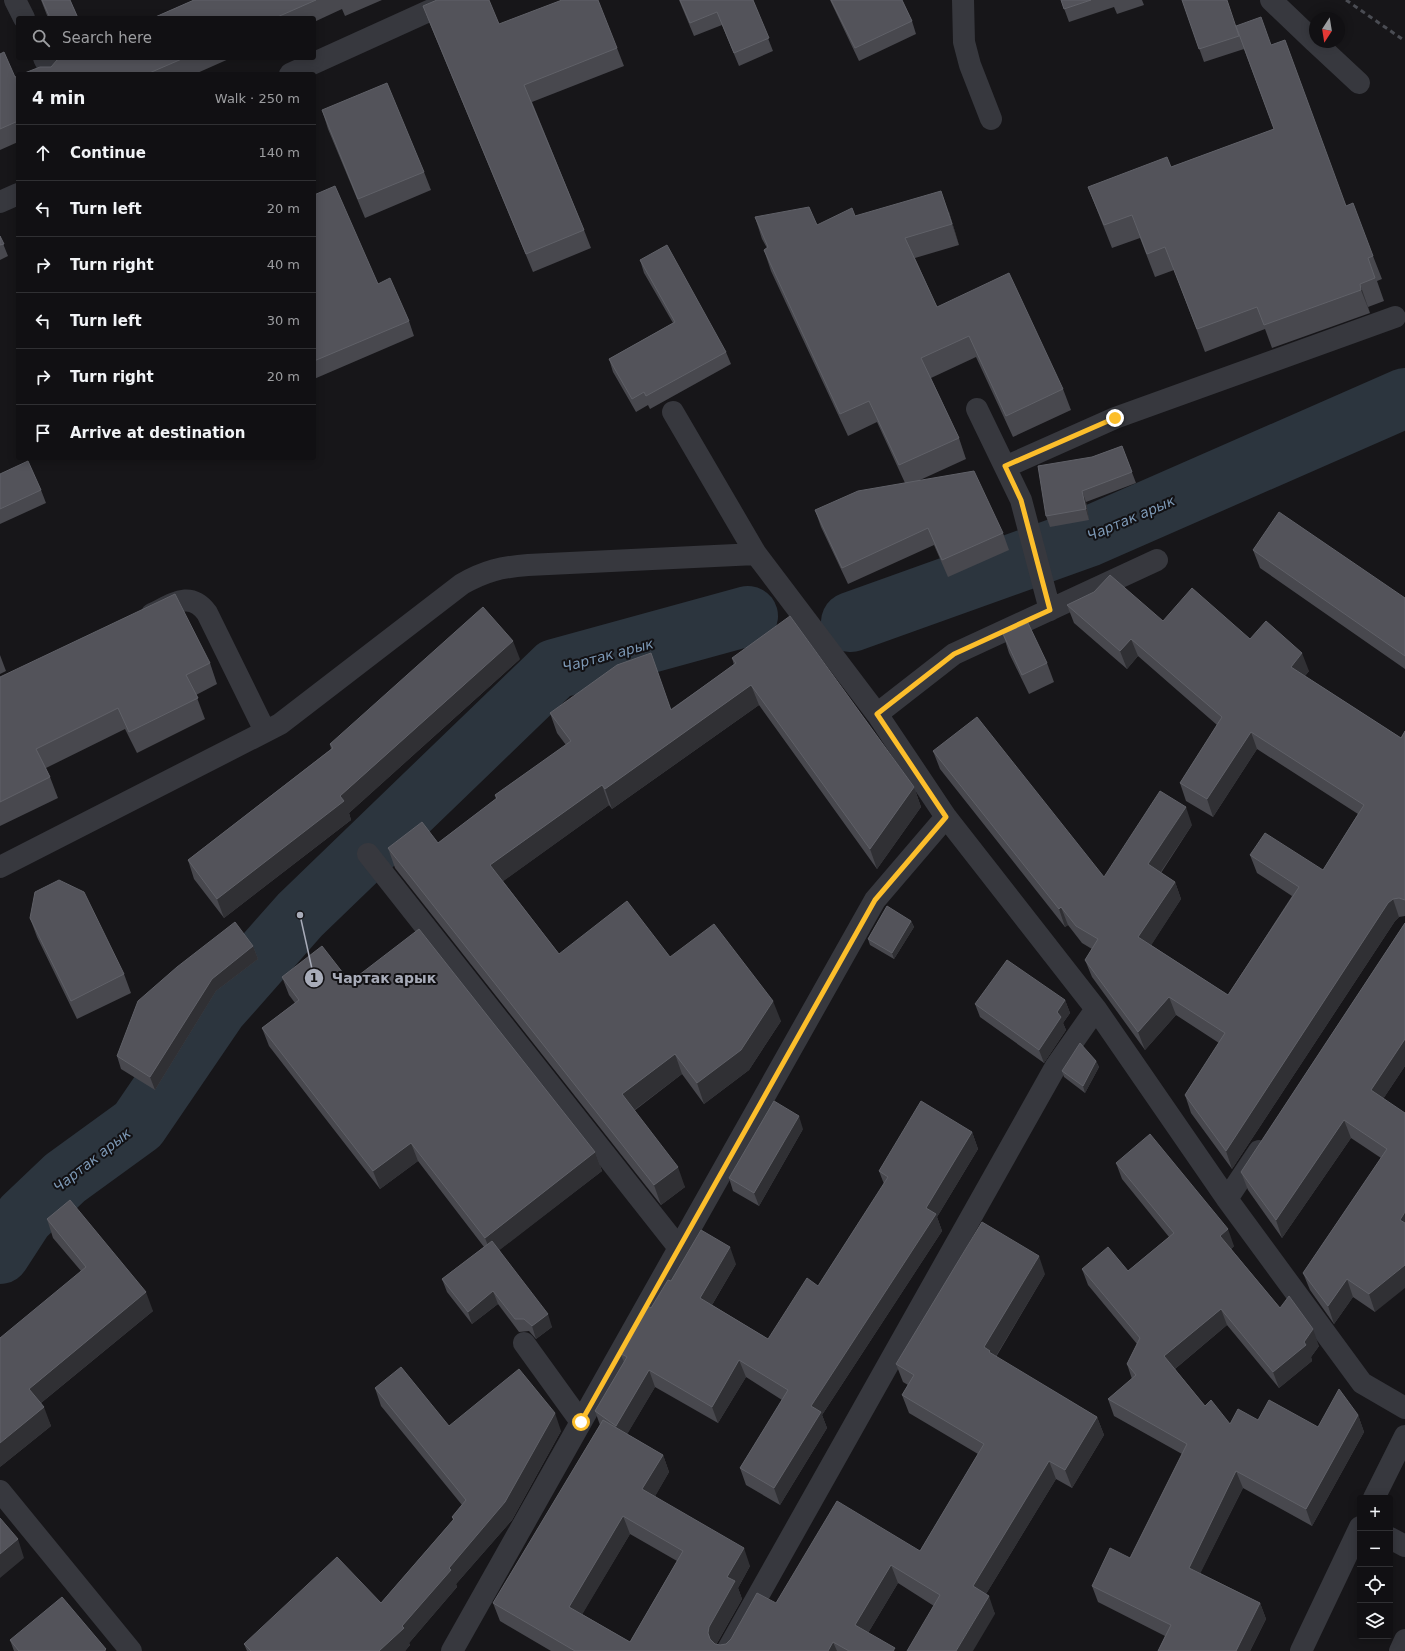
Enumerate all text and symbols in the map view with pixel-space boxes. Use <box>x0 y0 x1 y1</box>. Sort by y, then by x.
north arrow <box>1309 12 1345 48</box>
search box <box>16 16 316 60</box>
icon: search <box>30 27 52 49</box>
text: Search here <box>62 29 152 47</box>
text: 4 min <box>32 88 85 108</box>
text: Walk · 250 m <box>215 91 300 106</box>
icon: ahead <box>32 142 54 164</box>
text: Continue <box>70 144 146 162</box>
text: 140 m <box>258 145 300 160</box>
icon: left <box>32 198 54 220</box>
text: Turn left <box>70 200 142 218</box>
text: 20 m <box>267 201 300 216</box>
icon: right <box>32 254 54 276</box>
text: Turn right <box>70 256 154 274</box>
text: 40 m <box>267 257 300 272</box>
icon: left <box>32 310 54 332</box>
text: Turn left <box>70 312 142 330</box>
text: 30 m <box>267 313 300 328</box>
icon: right <box>32 366 54 388</box>
text: Turn right <box>70 368 154 386</box>
text: 20 m <box>267 369 300 384</box>
route end <box>1106 409 1124 427</box>
icon: arrive <box>32 422 54 444</box>
text: Arrive at destination <box>70 424 245 442</box>
water label: Чартак арык <box>1085 492 1178 544</box>
water label: Чартак арык <box>561 635 656 675</box>
callout: Чартак арык <box>304 965 444 991</box>
text: Чартак арык <box>332 970 437 986</box>
text: 1 <box>310 971 318 985</box>
water label: Чартак арык <box>50 1125 134 1195</box>
route start <box>572 1413 590 1431</box>
map controls <box>1357 1495 1393 1639</box>
button: + <box>1357 1495 1393 1531</box>
button: − <box>1357 1531 1393 1567</box>
button: locate <box>1357 1567 1393 1603</box>
button: layers <box>1357 1603 1393 1639</box>

